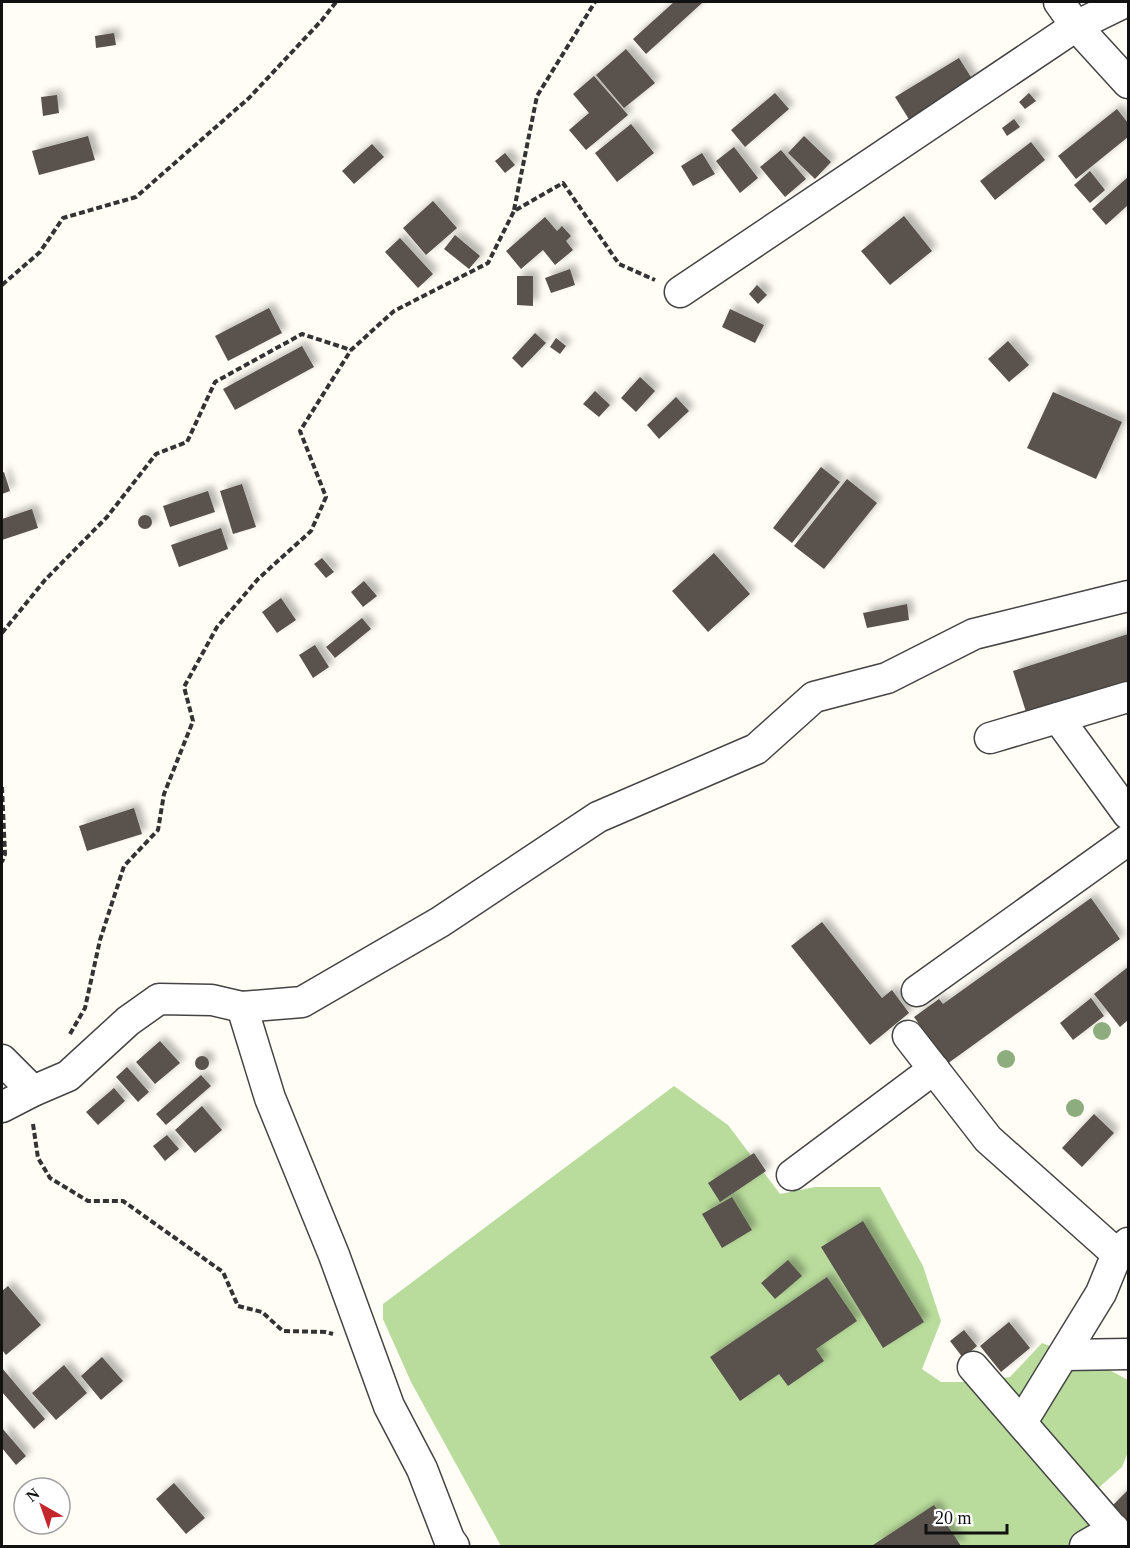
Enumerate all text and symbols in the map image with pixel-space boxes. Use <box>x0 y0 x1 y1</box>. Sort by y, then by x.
north arrow <box>12 1476 72 1536</box>
text: N <box>23 1484 43 1505</box>
scale bar <box>926 1497 1007 1535</box>
text: 20 m <box>935 1508 972 1528</box>

